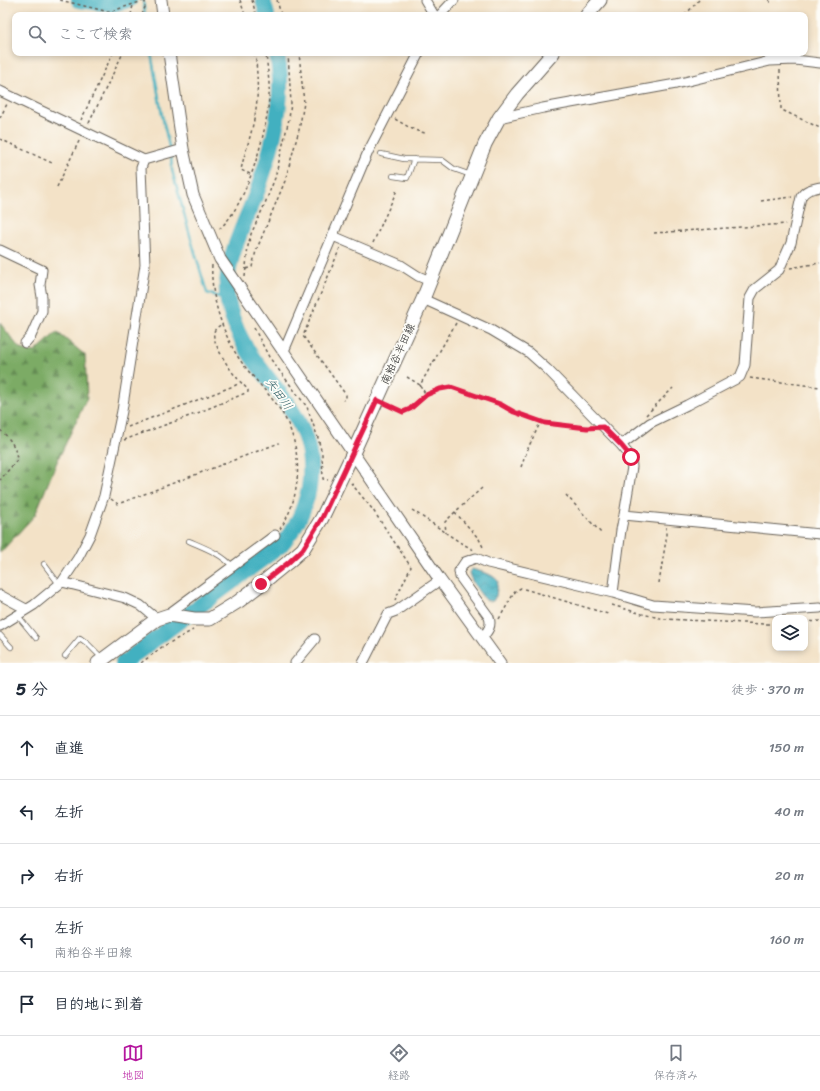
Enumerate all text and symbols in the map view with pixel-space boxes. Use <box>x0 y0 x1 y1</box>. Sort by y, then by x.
search box <box>12 12 808 56</box>
text: ここで検索 <box>58 21 133 47</box>
icon: search <box>26 23 48 45</box>
street label: 南粕谷半田線 <box>375 320 421 388</box>
water label: 矢田川 <box>260 373 298 415</box>
route start <box>622 448 640 466</box>
route end <box>252 575 270 593</box>
map controls <box>772 615 808 651</box>
button: layers <box>772 615 808 651</box>
text: 5 分 <box>16 674 48 704</box>
text: 徒歩 · 370 m <box>732 678 804 701</box>
text: 直進 <box>54 735 84 761</box>
text: 150 m <box>769 736 804 759</box>
icon: ahead <box>16 737 38 759</box>
text: 左折 <box>54 799 84 825</box>
text: 40 m <box>774 800 804 823</box>
icon: left <box>16 801 38 823</box>
text: 右折 <box>54 863 84 889</box>
text: 20 m <box>775 864 804 887</box>
icon: right <box>16 865 38 887</box>
text: 左折 <box>54 915 84 941</box>
text: 160 m <box>769 928 804 951</box>
icon: left <box>16 929 38 951</box>
text: 南粕谷半田線 <box>54 941 132 964</box>
text: 目的地に到着 <box>54 991 144 1017</box>
icon: arrive <box>16 993 38 1015</box>
tab: 地図 <box>122 1042 144 1085</box>
tab: 経路 <box>388 1042 410 1085</box>
tab: 保存済み <box>654 1042 698 1085</box>

